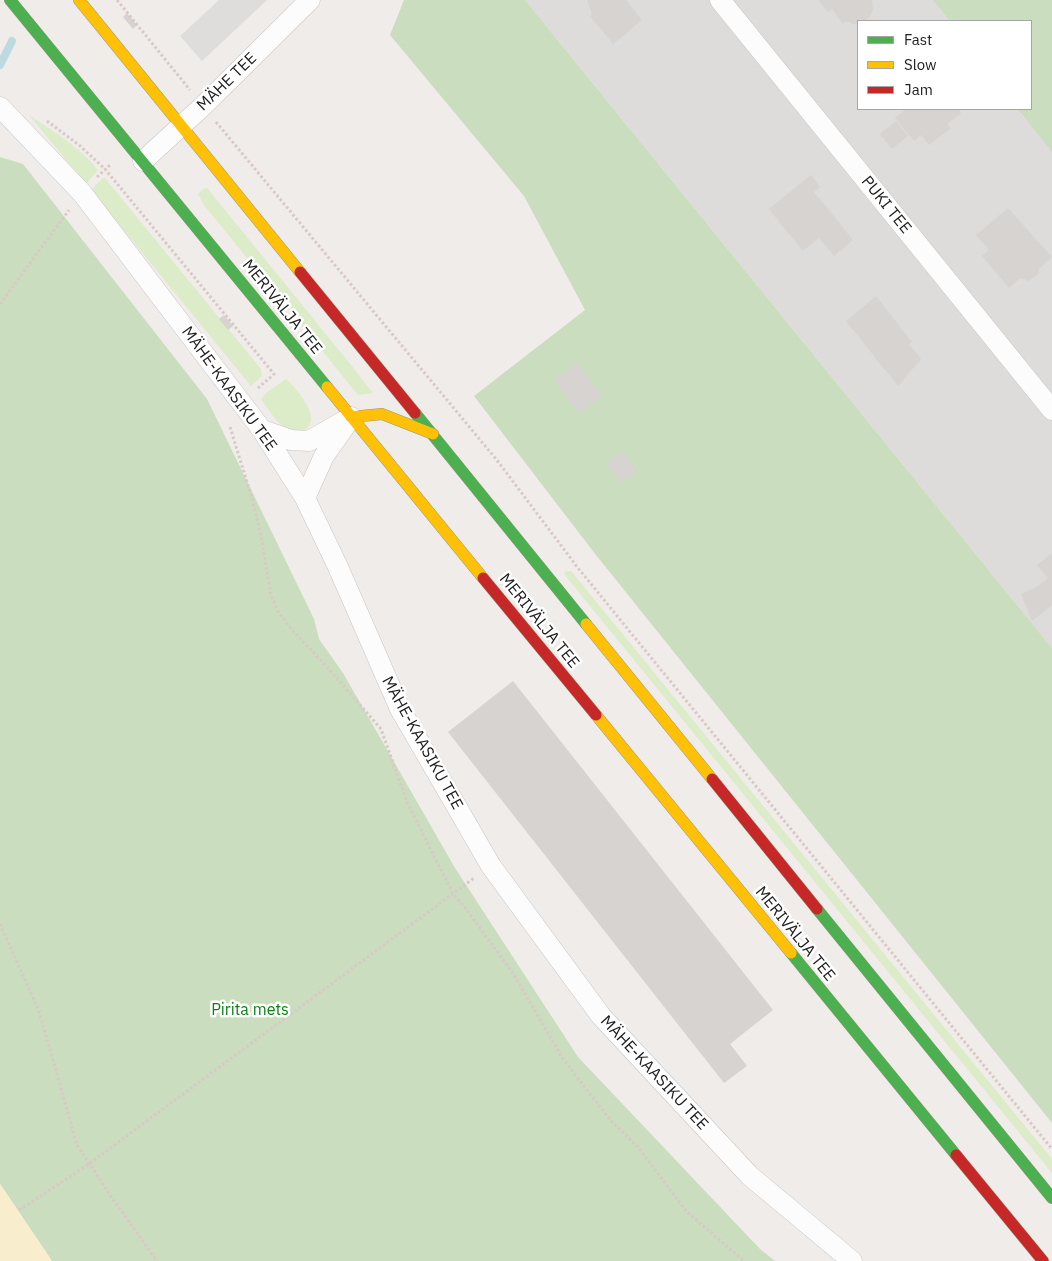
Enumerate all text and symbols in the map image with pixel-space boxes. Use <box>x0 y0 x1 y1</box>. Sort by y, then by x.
legend <box>857 20 1032 110</box>
text: Fast <box>904 30 932 49</box>
street label: MÄHE TEE <box>193 49 261 115</box>
text: Slow <box>904 55 937 74</box>
text: Jam <box>904 80 933 99</box>
street label: PUKI TEE <box>857 172 915 238</box>
street label: MERIVÄLJA TEE <box>238 256 326 358</box>
street label: MÄHE-KAASIKU TEE <box>177 323 281 455</box>
street label: MERIVÄLJA TEE <box>495 570 583 672</box>
street label: MÄHE-KAASIKU TEE <box>377 673 467 813</box>
street label: MERIVÄLJA TEE <box>751 883 839 985</box>
park label: Pirita mets <box>211 1000 289 1020</box>
street label: MÄHE-KAASIKU TEE <box>596 1012 712 1134</box>

